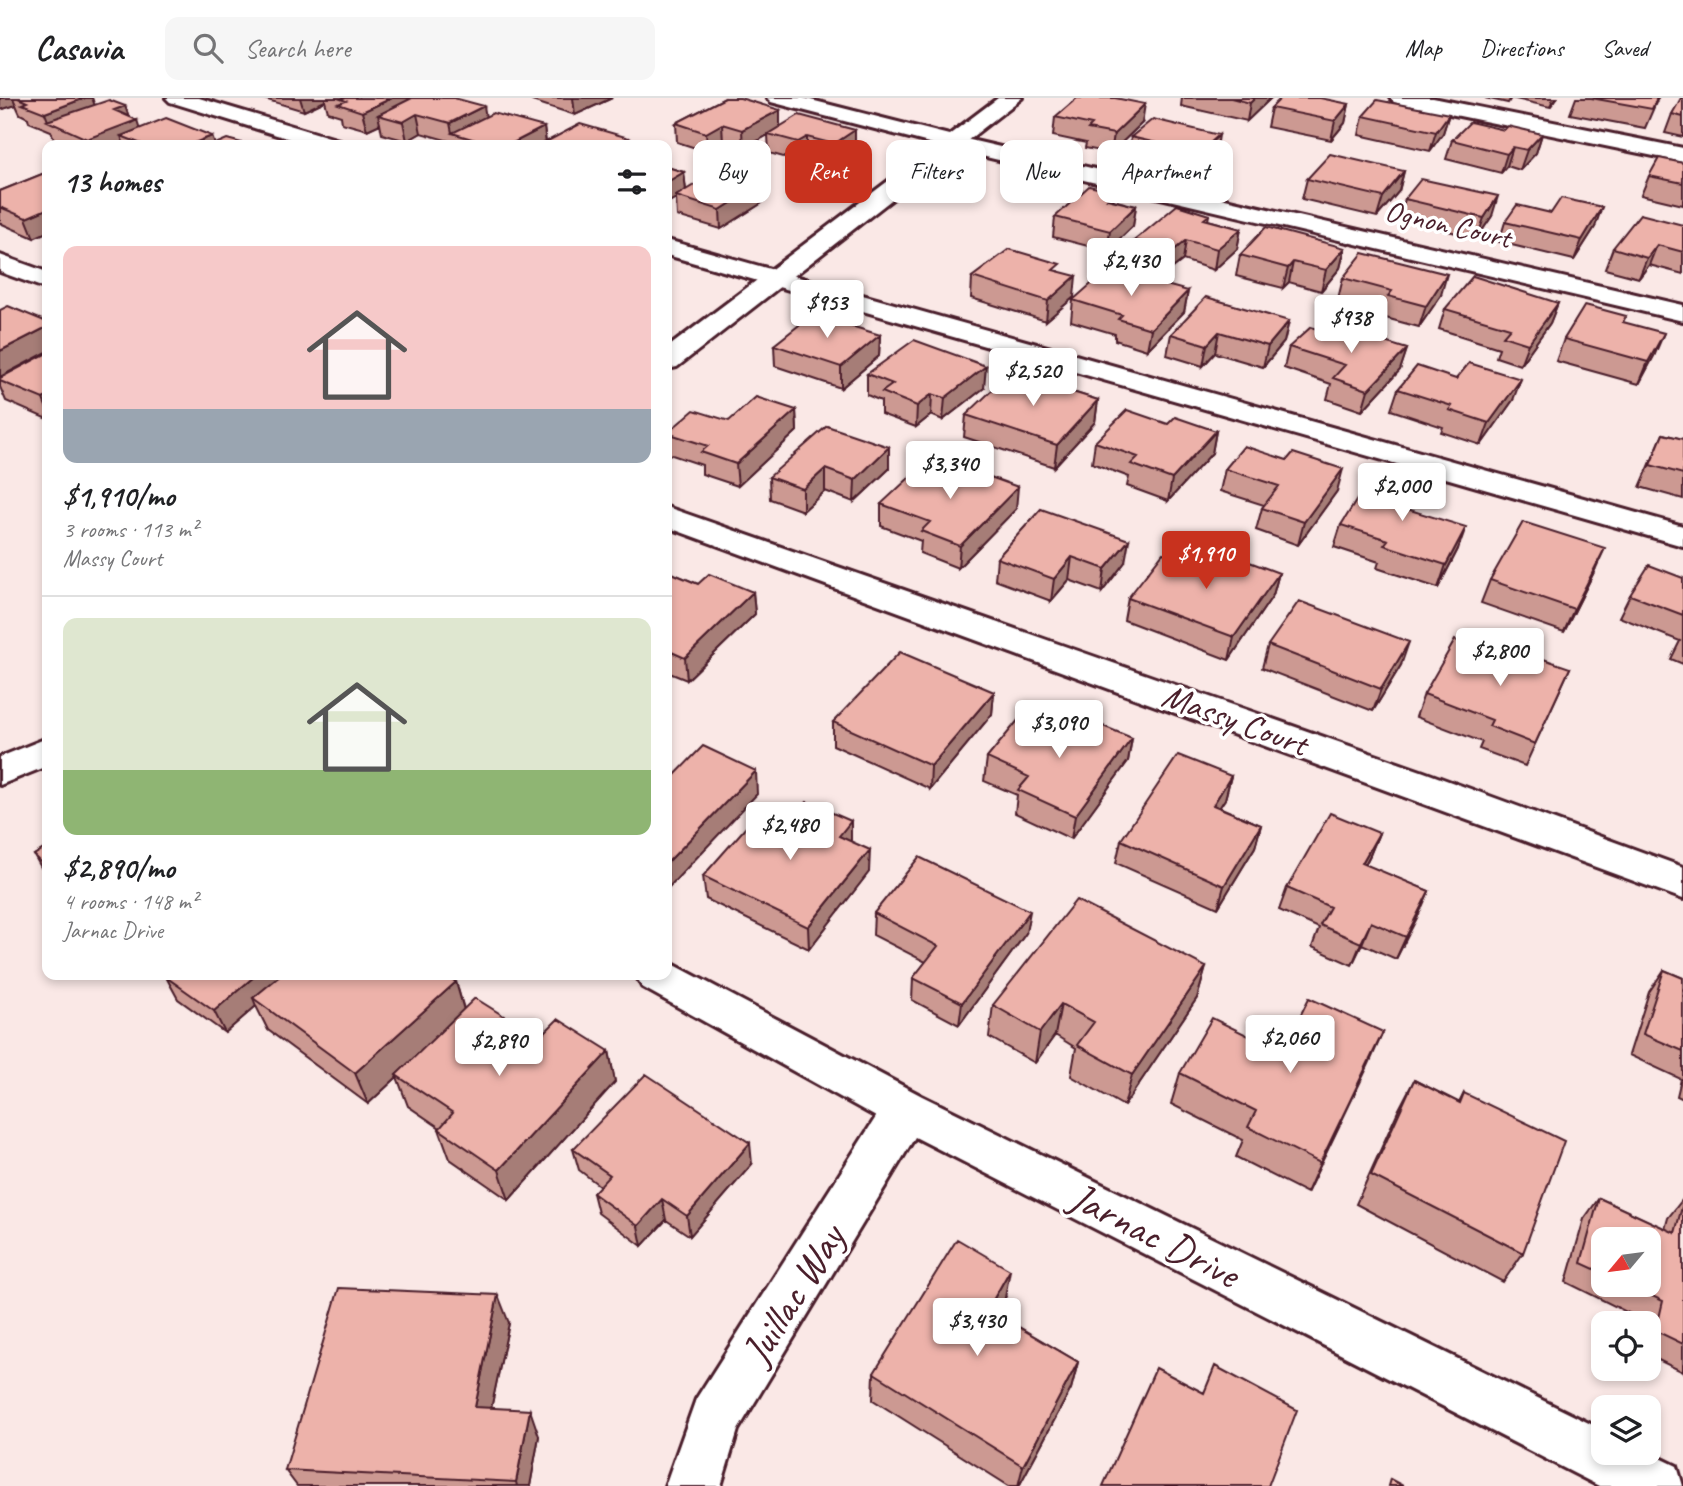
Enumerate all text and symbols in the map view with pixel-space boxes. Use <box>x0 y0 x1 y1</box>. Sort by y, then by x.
search box <box>165 17 655 80</box>
text: Casavia <box>35 27 123 69</box>
icon: search <box>189 29 227 67</box>
text: Search here <box>245 32 351 65</box>
text: Map <box>1405 33 1442 63</box>
text: Directions <box>1480 33 1563 63</box>
text: Saved <box>1601 33 1648 63</box>
chip: Buy <box>693 140 771 203</box>
chip: Rent <box>785 140 872 203</box>
chip: Filters <box>886 140 986 203</box>
chip: New <box>1000 140 1083 203</box>
chip: Apartment <box>1097 140 1233 203</box>
text: 13 homes <box>63 163 161 201</box>
icon: filters <box>613 163 651 201</box>
street label: Ognon Court <box>1382 191 1517 258</box>
pin: $2,430 <box>1074 238 1188 298</box>
text: $2,430 <box>1103 246 1159 275</box>
pin: $953 <box>786 280 868 340</box>
text: $953 <box>807 288 847 317</box>
icon: home <box>294 292 420 418</box>
pin: $938 <box>1310 296 1392 355</box>
text: $938 <box>1330 303 1372 332</box>
pin: $2,520 <box>976 348 1090 408</box>
text: $2,520 <box>1005 356 1061 385</box>
pin: $3,340 <box>893 442 1007 501</box>
text: $3,340 <box>922 449 978 478</box>
pin: $2,000 <box>1345 464 1459 523</box>
text: $2,000 <box>1374 471 1430 500</box>
text: $1,910/mo <box>63 477 175 515</box>
text: 3 rooms · 113 m² <box>63 515 198 544</box>
pin: $1,910 <box>1149 532 1263 591</box>
text: $1,910 <box>1178 539 1234 568</box>
text: Massy Court <box>63 544 162 573</box>
pin: $2,800 <box>1443 628 1557 688</box>
text: $2,800 <box>1472 636 1528 665</box>
icon: home <box>294 664 420 790</box>
street label: Massy Court <box>1156 672 1317 768</box>
pin: $3,090 <box>1002 700 1116 760</box>
text: $3,090 <box>1031 708 1087 737</box>
pin: $2,480 <box>733 802 847 862</box>
text: $2,480 <box>762 810 818 839</box>
text: $2,890/mo <box>63 849 175 887</box>
text: 4 rooms · 148 m² <box>63 887 198 916</box>
text: Jarnac Drive <box>63 916 163 945</box>
pin: $2,060 <box>1233 1016 1347 1075</box>
pin: $2,890 <box>442 1018 556 1078</box>
text: $2,060 <box>1262 1023 1318 1052</box>
text: $2,890 <box>471 1026 527 1055</box>
street label: Jarnac Drive <box>1059 1169 1251 1302</box>
street label: Juillac Way <box>729 1212 859 1376</box>
north arrow <box>1591 1227 1661 1297</box>
map controls <box>1591 1227 1661 1465</box>
pin: $3,430 <box>920 1298 1034 1358</box>
text: $3,430 <box>949 1306 1005 1335</box>
button: locate <box>1591 1311 1661 1381</box>
button: layers <box>1591 1395 1661 1465</box>

